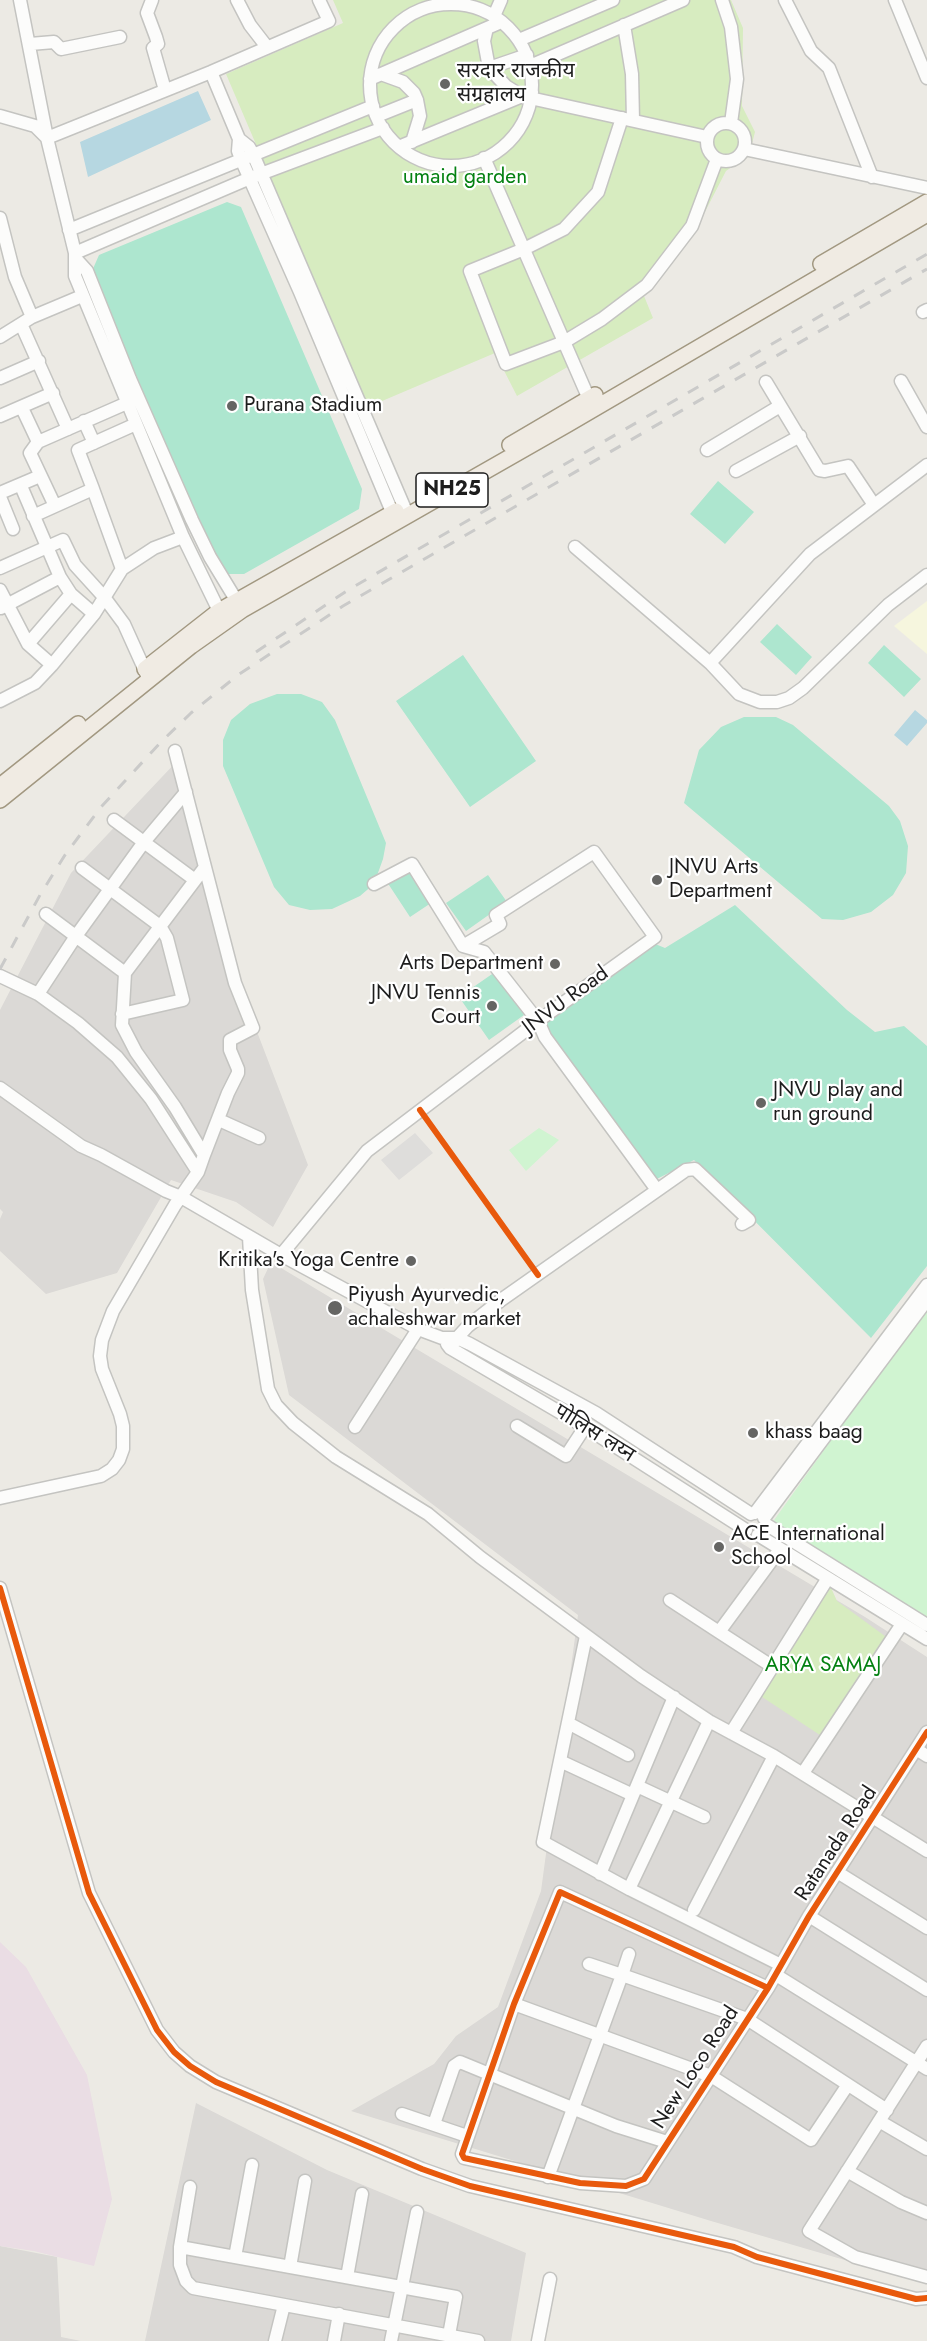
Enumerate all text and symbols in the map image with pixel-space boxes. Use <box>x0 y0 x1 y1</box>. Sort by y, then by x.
place label: सरदार राजकीय संग्रहालय <box>457 59 575 109</box>
marker: सरदार राजकीय संग्रहालय <box>438 77 452 91</box>
park label: umaid garden <box>403 165 527 191</box>
place label: Purana Stadium <box>244 393 382 419</box>
marker: Purana Stadium <box>225 399 239 413</box>
road number: NH25 <box>416 473 488 507</box>
place label: JNVU Arts Department <box>669 855 772 905</box>
marker: JNVU Arts Department <box>650 873 664 887</box>
place label: Arts Department <box>399 951 543 977</box>
marker: Arts Department <box>548 957 562 971</box>
street label: JNVU Road <box>518 961 614 1041</box>
place label: JNVU Tennis Court <box>371 981 480 1031</box>
marker: JNVU Tennis Court <box>485 999 499 1013</box>
place label: JNVU play and run ground <box>773 1078 903 1128</box>
marker: JNVU play and run ground <box>754 1096 768 1110</box>
place label: Kritika's Yoga Centre <box>218 1248 399 1274</box>
marker: Kritika's Yoga Centre <box>404 1254 418 1268</box>
place label: Piyush Ayurvedic, achaleshwar market <box>348 1283 521 1333</box>
marker: Piyush Ayurvedic, achaleshwar market <box>326 1299 344 1317</box>
street label: पोलिस लय्न <box>549 1399 639 1469</box>
place label: khass baag <box>765 1420 863 1446</box>
marker: khass baag <box>746 1426 760 1440</box>
place label: ACE International School <box>731 1522 885 1572</box>
marker: ACE International School <box>712 1540 726 1554</box>
park label: ARYA SAMAJ <box>765 1653 881 1679</box>
street label: Ratanada Road <box>791 1782 883 1906</box>
street label: New Loco Road <box>647 2002 745 2134</box>

